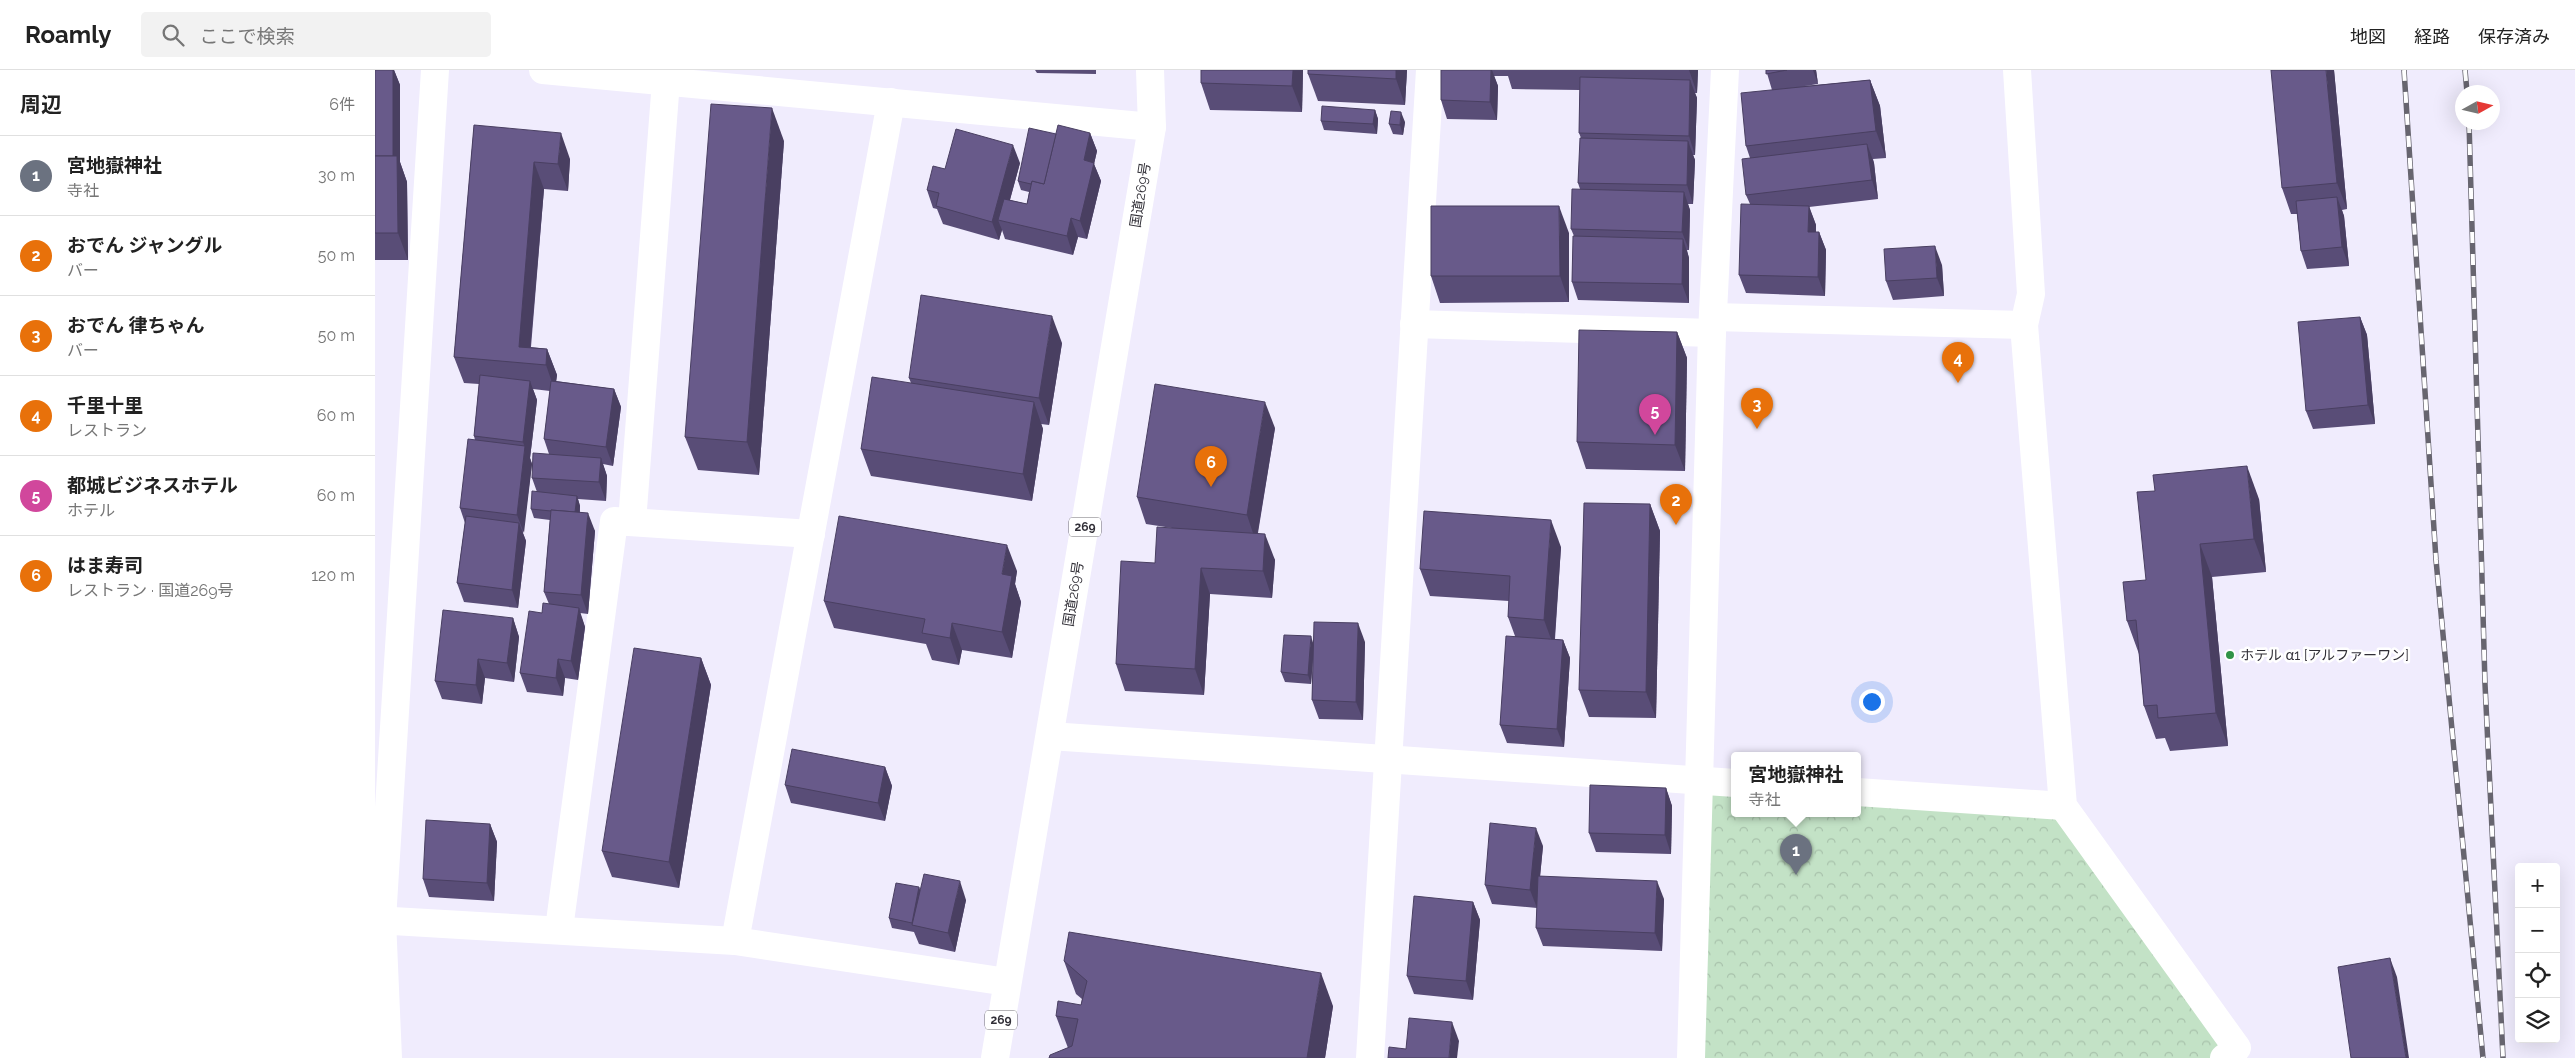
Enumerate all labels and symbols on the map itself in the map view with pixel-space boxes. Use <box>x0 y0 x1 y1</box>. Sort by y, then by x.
north arrow <box>2455 85 2500 130</box>
street label: 国道269号 <box>1127 161 1153 229</box>
pin: 4 <box>1942 342 1974 383</box>
pin: 3 <box>1741 388 1773 429</box>
pin: 5 <box>1639 394 1671 435</box>
pin: 6 <box>1195 446 1227 487</box>
pin: 2 <box>1660 484 1692 525</box>
road number: 269 <box>1069 518 1101 537</box>
street label: 国道269号 <box>1060 560 1086 628</box>
place label: ホテル α1 [アルファーワン] <box>2240 647 2409 663</box>
marker: ホテル α1 [アルファーワン] <box>2224 649 2236 661</box>
your location <box>1859 689 1885 715</box>
pin: 1 <box>1780 834 1812 875</box>
road number: 269 <box>985 1010 1017 1030</box>

